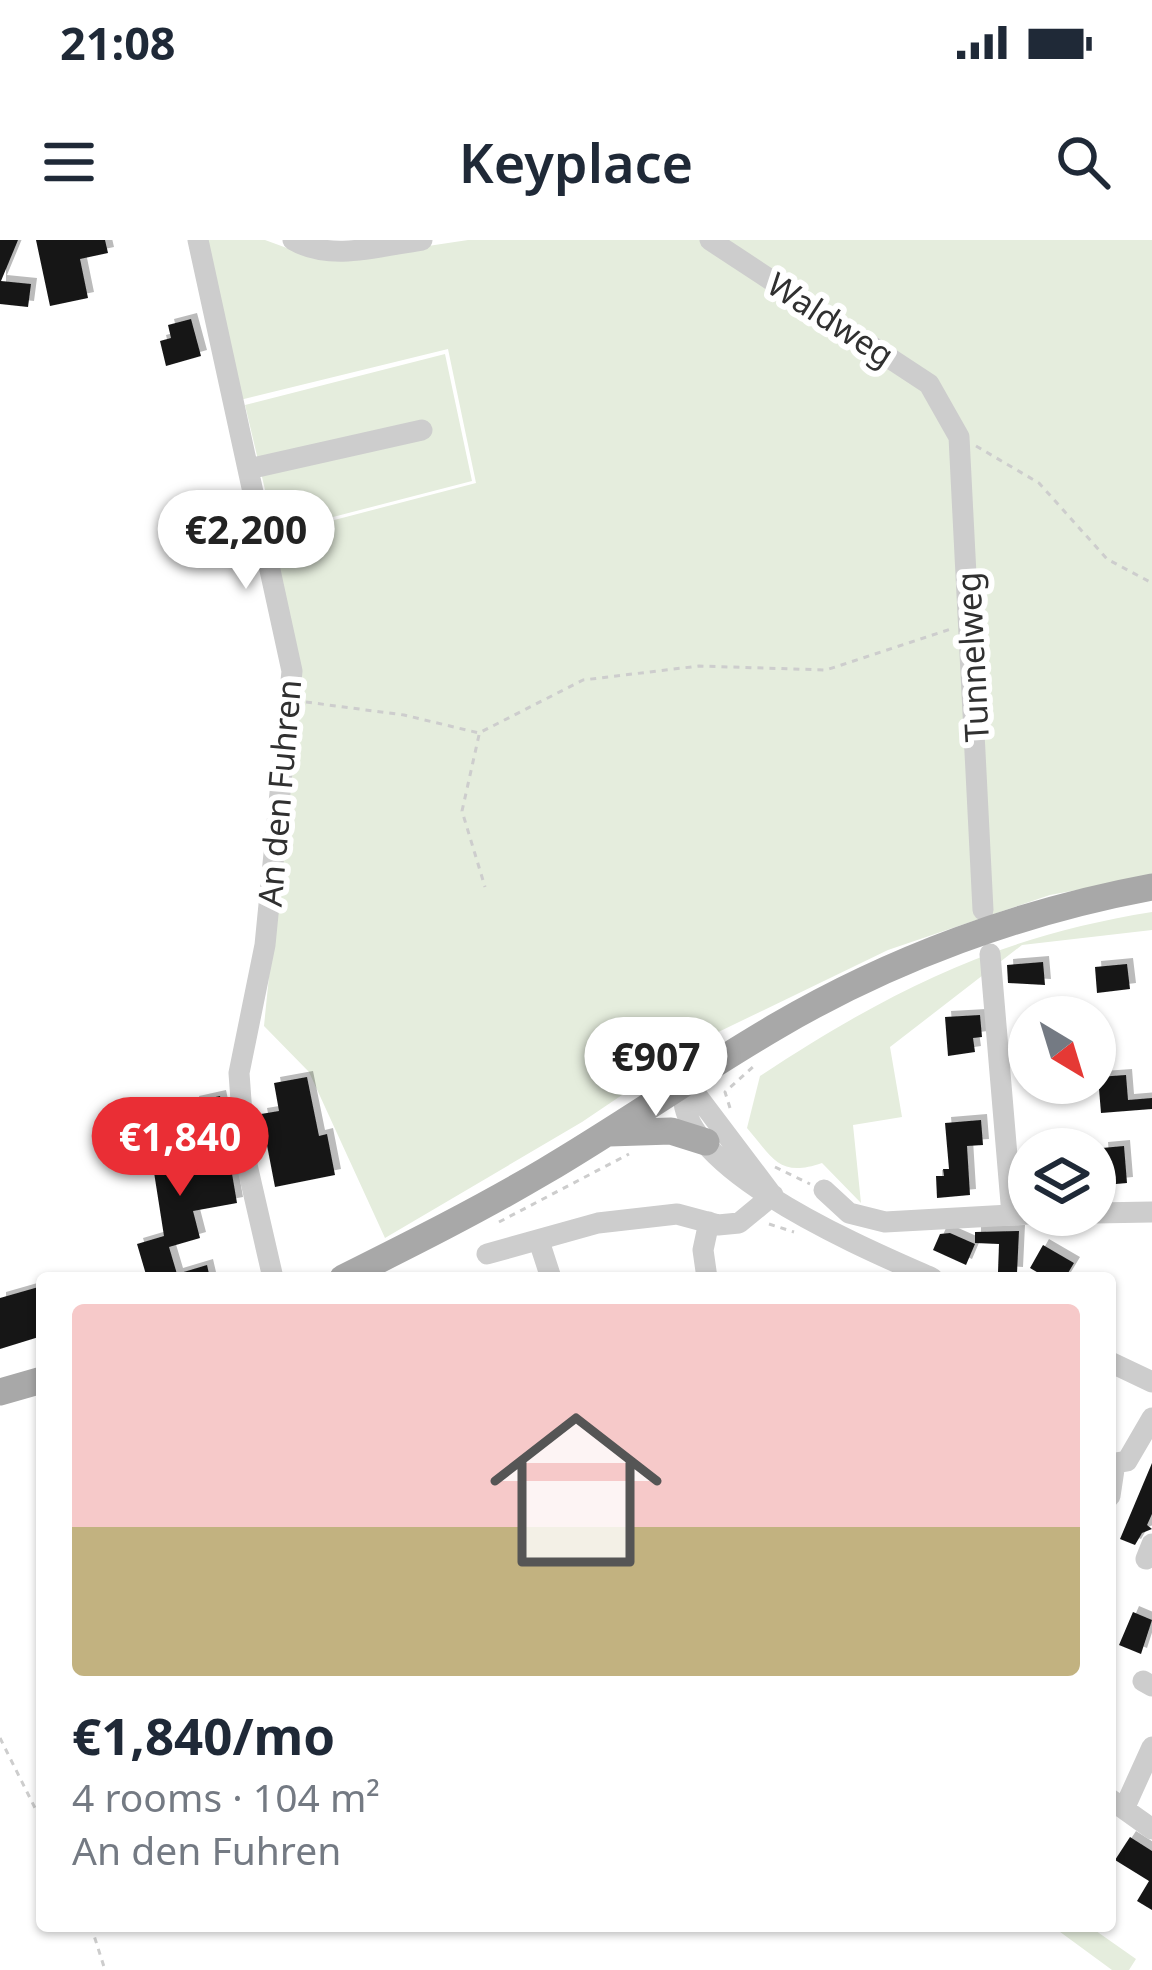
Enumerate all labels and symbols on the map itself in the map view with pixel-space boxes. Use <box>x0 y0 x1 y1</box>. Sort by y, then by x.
street label: Waldweg <box>759 261 903 377</box>
pin: €2,200 <box>148 490 344 592</box>
street label: Tunnelweg <box>945 571 999 743</box>
street label: An den Fuhren <box>247 678 311 908</box>
north arrow <box>1008 996 1116 1104</box>
pin: €907 <box>585 1017 727 1119</box>
pin: €1,840 <box>82 1097 278 1199</box>

